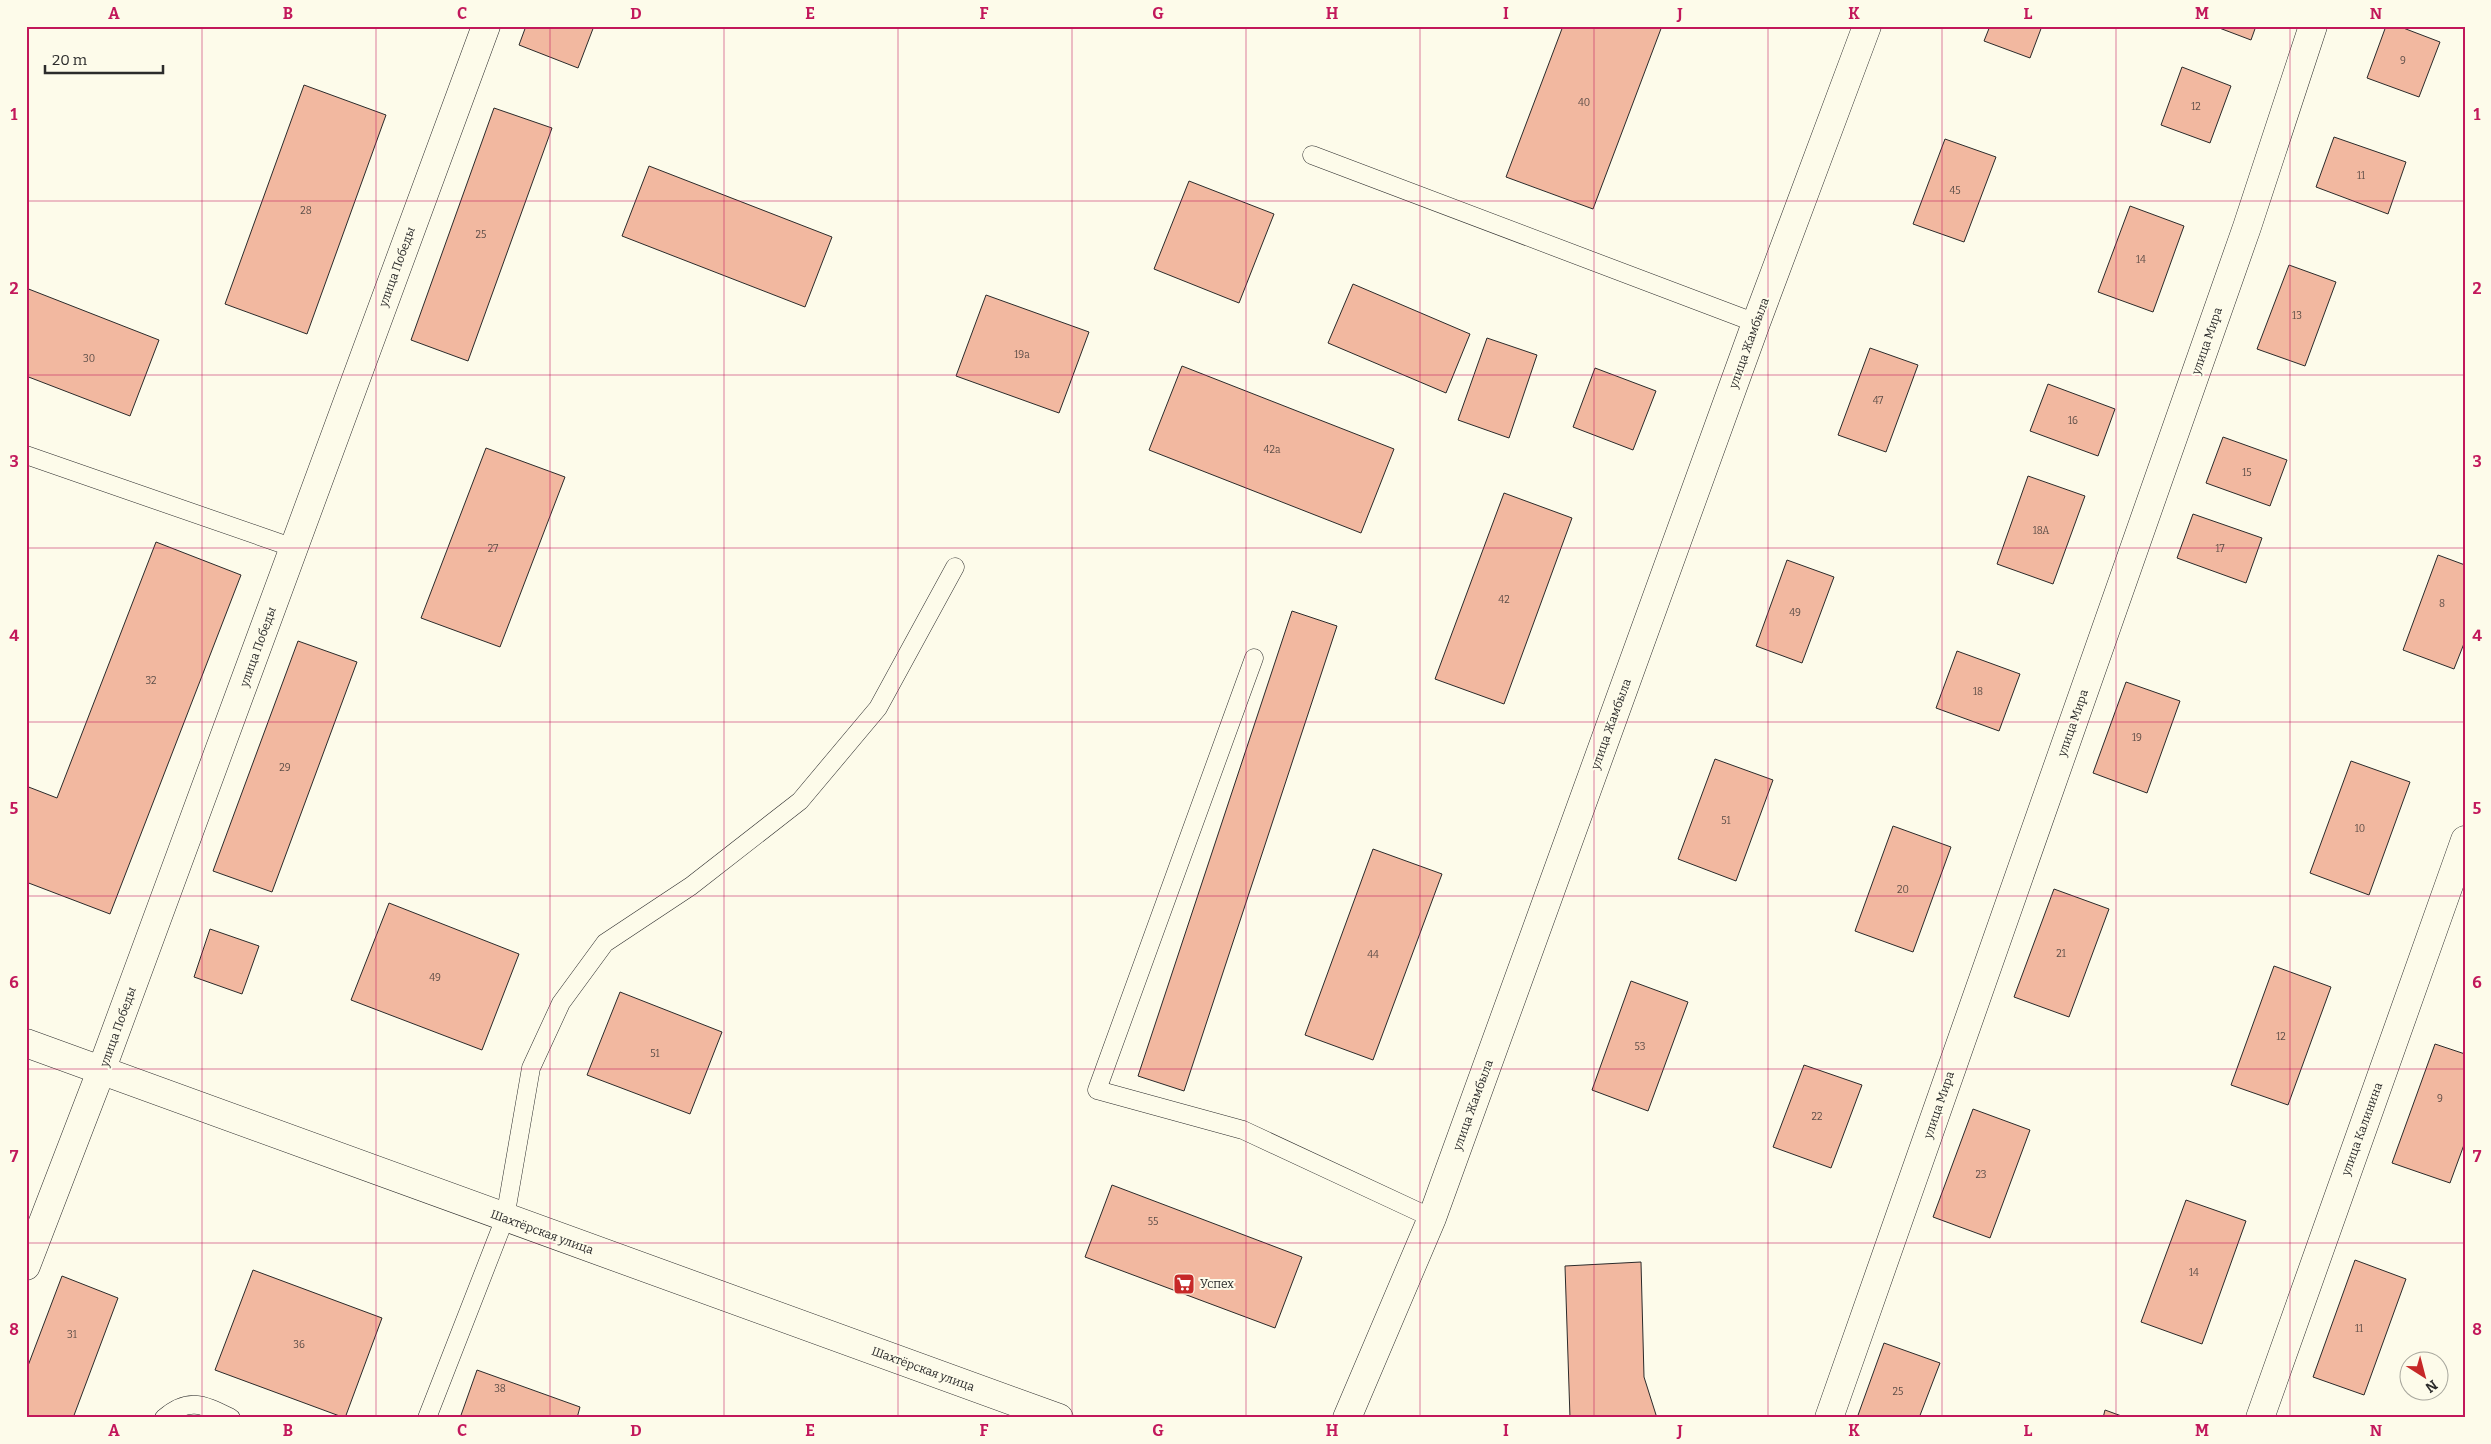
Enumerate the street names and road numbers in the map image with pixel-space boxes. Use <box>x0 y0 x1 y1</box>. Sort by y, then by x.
street label: улица Победы <box>376 225 418 310</box>
street label: улица Жамбыла <box>1726 295 1772 391</box>
street label: улица Мира <box>2189 305 2225 377</box>
street label: улица Победы <box>237 605 279 690</box>
street label: улица Жамбыла <box>1588 676 1634 772</box>
street label: улица Мира <box>2055 687 2091 759</box>
street label: улица Победы <box>97 985 139 1070</box>
street label: улица Жамбыла <box>1450 1057 1496 1153</box>
street label: улица Мира <box>1921 1069 1957 1141</box>
street label: улица Калинина <box>2338 1080 2385 1178</box>
street label: Шахтёрская улица <box>489 1207 596 1257</box>
street label: Шахтёрская улица <box>870 1344 977 1394</box>

